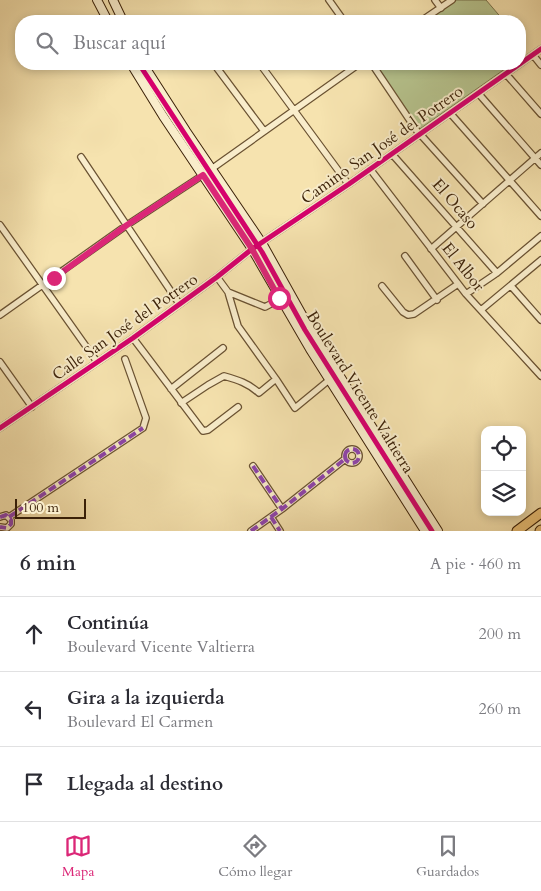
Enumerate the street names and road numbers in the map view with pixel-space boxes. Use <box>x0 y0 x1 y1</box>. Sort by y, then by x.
street label: Camino San José del Potrero <box>296 80 468 209</box>
street label: El Ocaso <box>427 174 483 234</box>
street label: El Albor <box>437 238 490 296</box>
street label: Calle San José del Potrero <box>48 268 202 386</box>
street label: Boulevard Vicente Valtierra <box>301 306 419 478</box>

